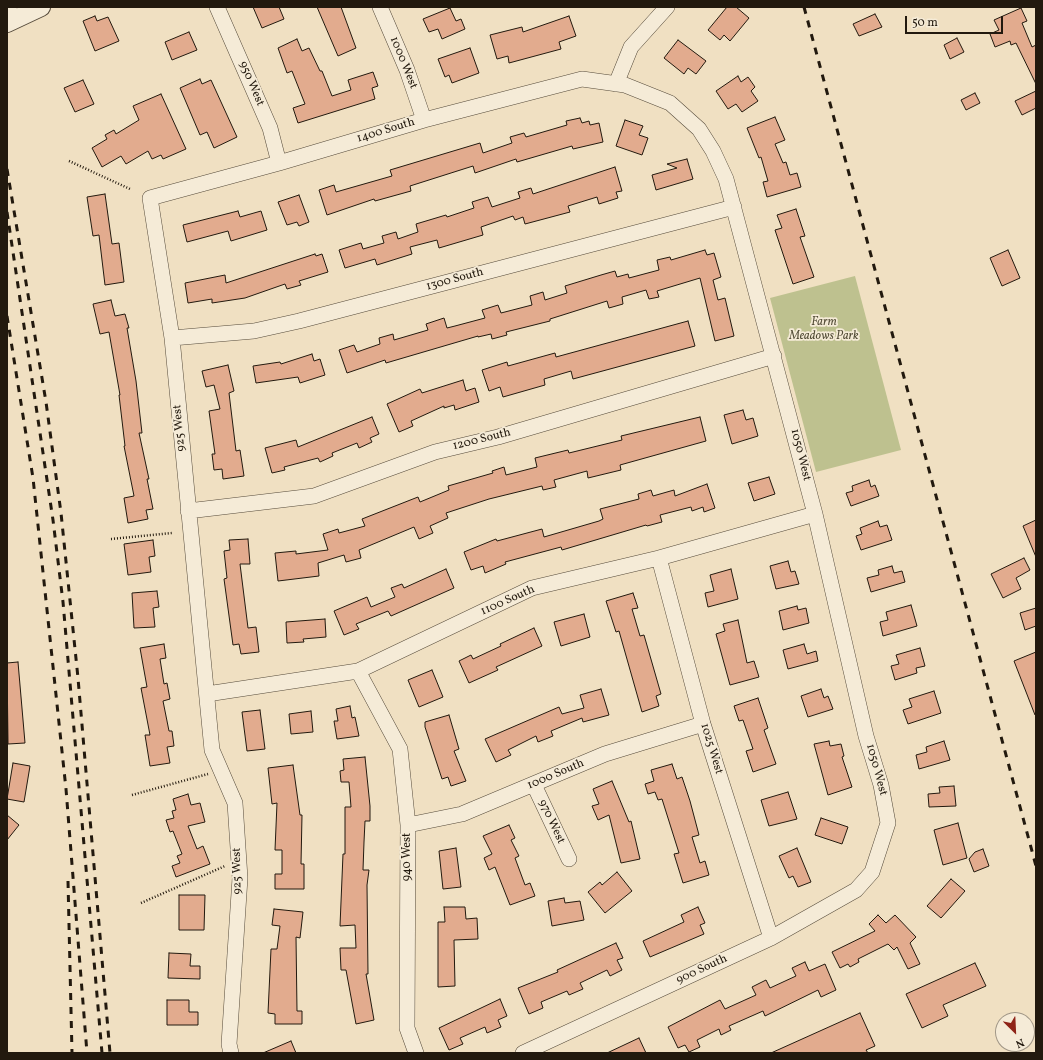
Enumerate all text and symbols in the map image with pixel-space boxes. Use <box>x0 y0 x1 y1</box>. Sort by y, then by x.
scale bar <box>907 8 1005 34</box>
text: 50 m <box>912 15 938 31</box>
street label: 1000 West <box>386 35 420 91</box>
street label: 950 West <box>235 59 267 109</box>
street label: 1400 South <box>355 115 417 147</box>
street label: 1300 South <box>425 265 485 295</box>
park label: Farm Meadows Park <box>789 316 859 344</box>
street label: 925 West <box>171 404 189 452</box>
street label: 1200 South <box>452 426 512 454</box>
street label: 1050 West <box>787 428 813 482</box>
street label: 1100 South <box>479 583 537 619</box>
street label: 1025 West <box>696 722 726 776</box>
street label: 1050 West <box>862 743 890 797</box>
street label: 1000 South <box>525 757 587 793</box>
street label: 970 West <box>534 798 568 846</box>
street label: 940 West <box>401 833 415 881</box>
street label: 925 West <box>230 847 246 895</box>
street label: 900 South <box>674 952 730 988</box>
north arrow <box>995 1012 1035 1052</box>
text: N <box>1013 1034 1026 1051</box>

